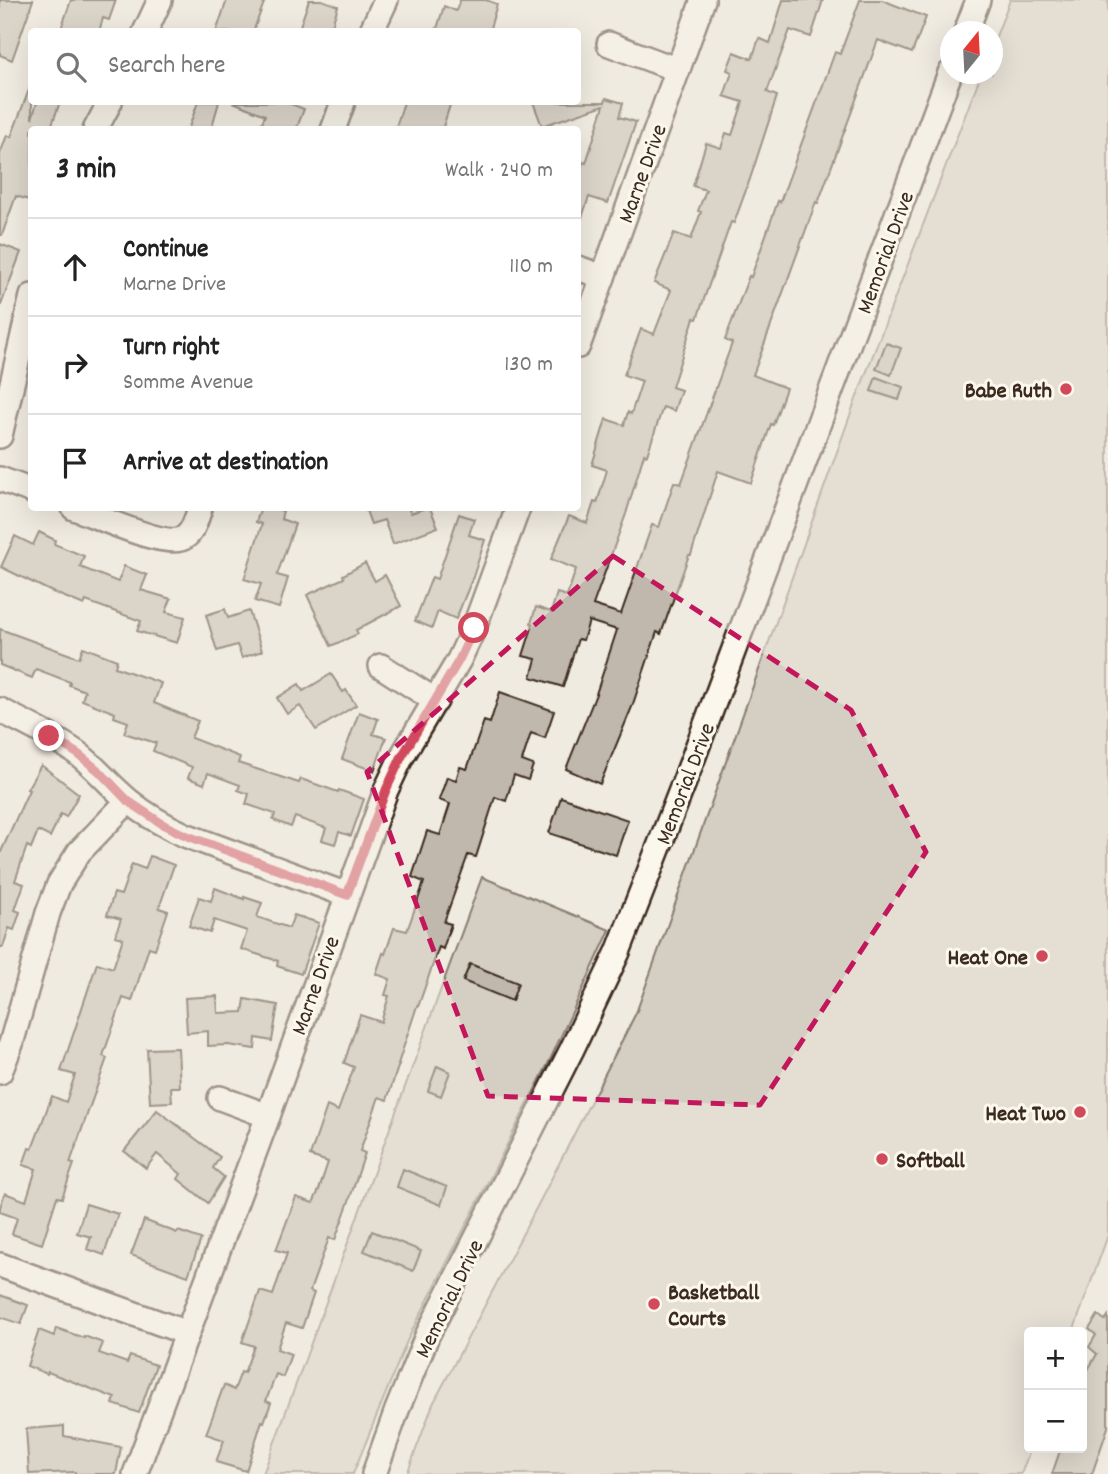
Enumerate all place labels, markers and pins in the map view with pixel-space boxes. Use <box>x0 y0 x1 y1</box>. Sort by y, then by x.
place label: Babe Ruth <box>965 376 1052 409</box>
marker: Babe Ruth <box>1058 381 1074 397</box>
place label: Heat One <box>948 943 1028 976</box>
marker: Heat One <box>1034 948 1050 964</box>
place label: Heat Two <box>985 1099 1066 1132</box>
marker: Heat Two <box>1072 1104 1088 1120</box>
place label: Softball <box>896 1146 965 1179</box>
marker: Softball <box>874 1151 890 1167</box>
place label: Basketball Courts <box>668 1278 760 1337</box>
marker: Basketball Courts <box>646 1296 662 1312</box>

